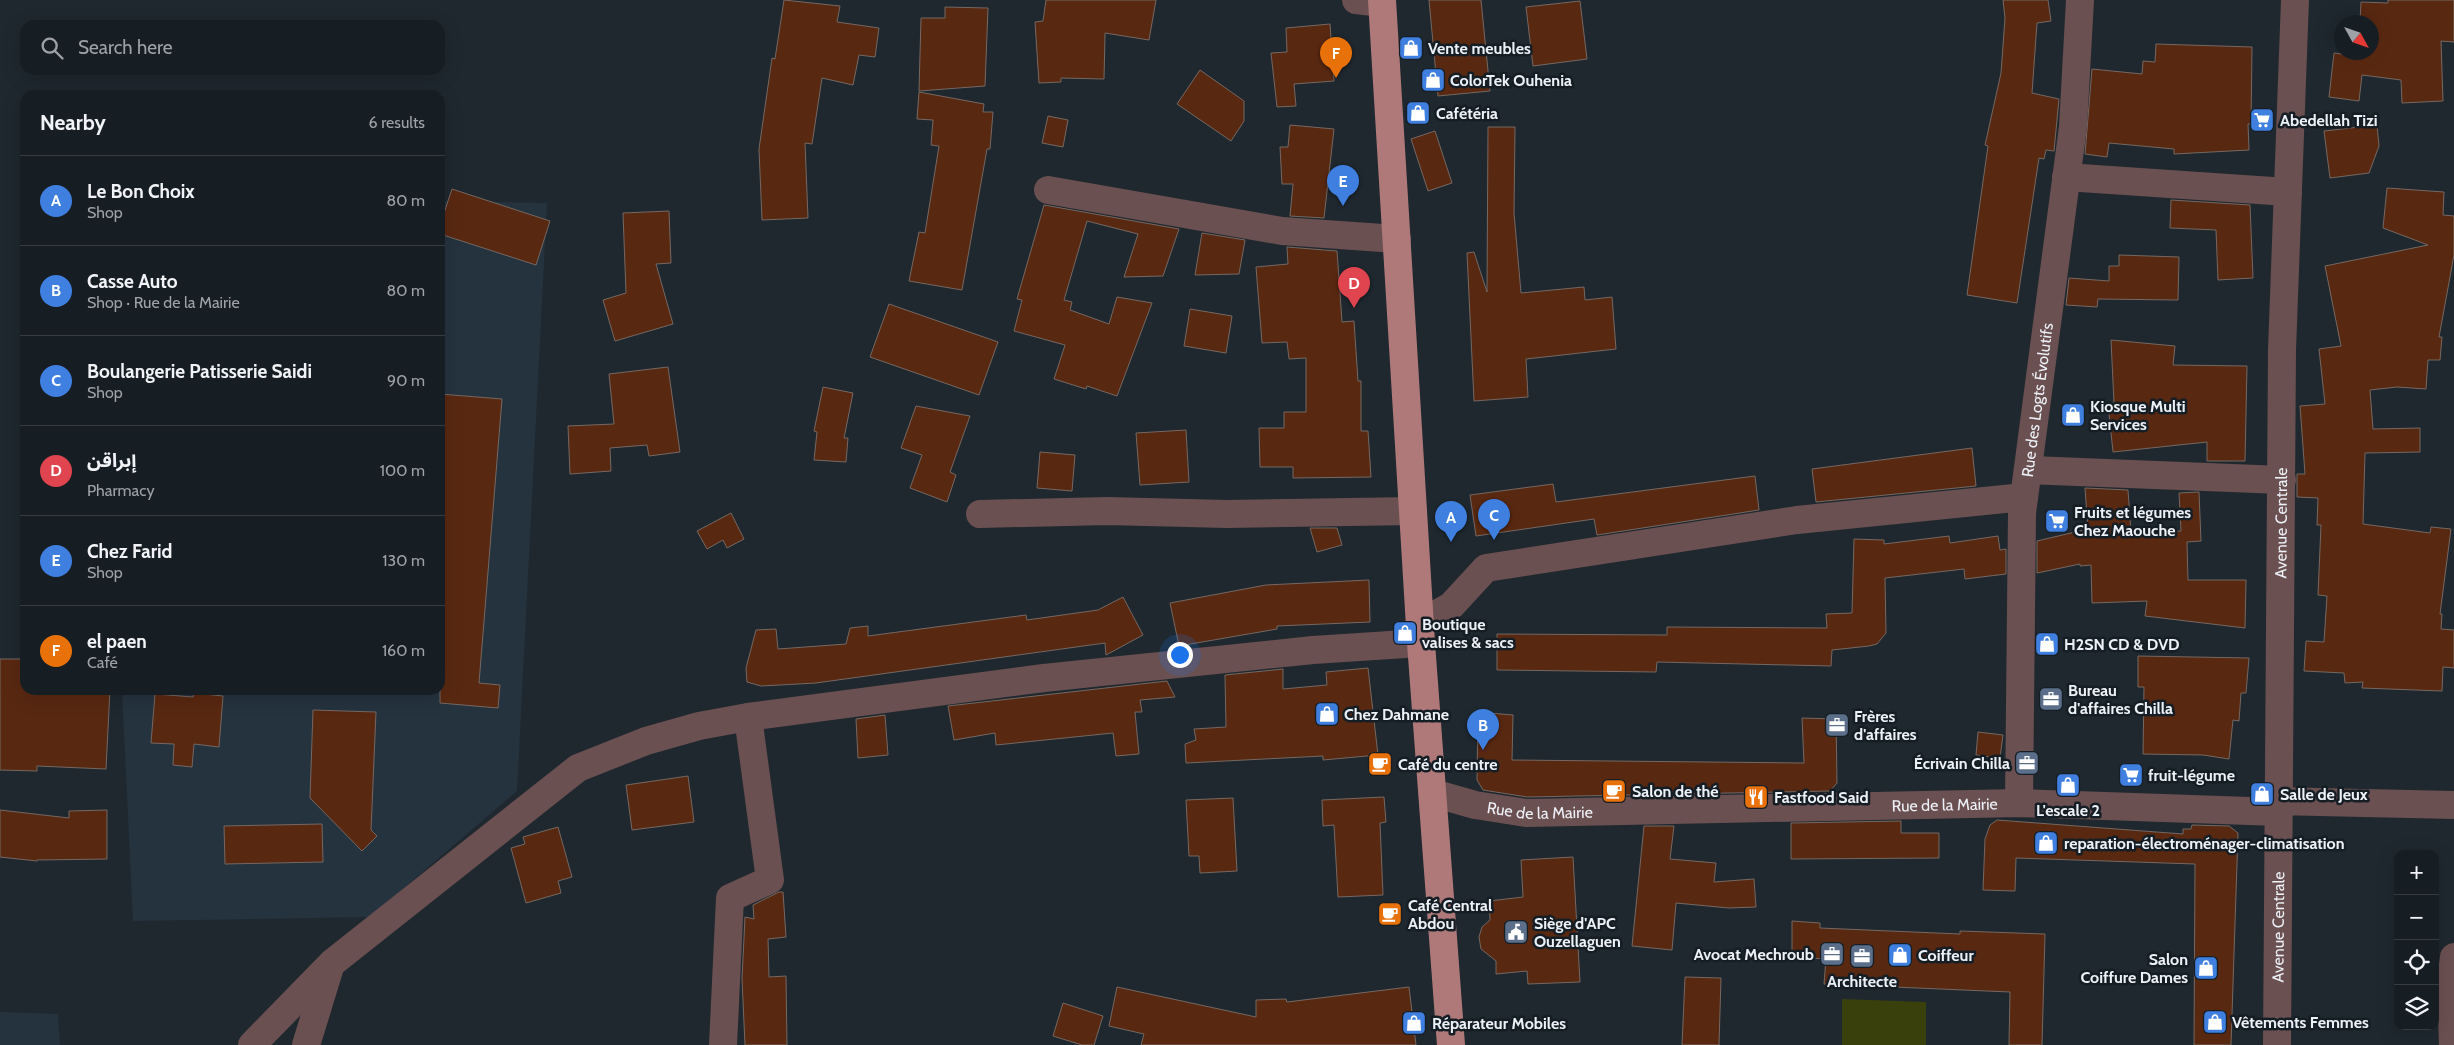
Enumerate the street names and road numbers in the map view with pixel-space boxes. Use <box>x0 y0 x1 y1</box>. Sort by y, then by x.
street label: Rue des Logts Évolutifs <box>2018 321 2057 478</box>
street label: Avenue Centrale <box>2271 467 2291 579</box>
street label: Rue de la Mairie <box>1891 794 1998 816</box>
street label: Rue de la Mairie <box>1486 798 1593 823</box>
street label: Avenue Centrale <box>2268 871 2288 983</box>

